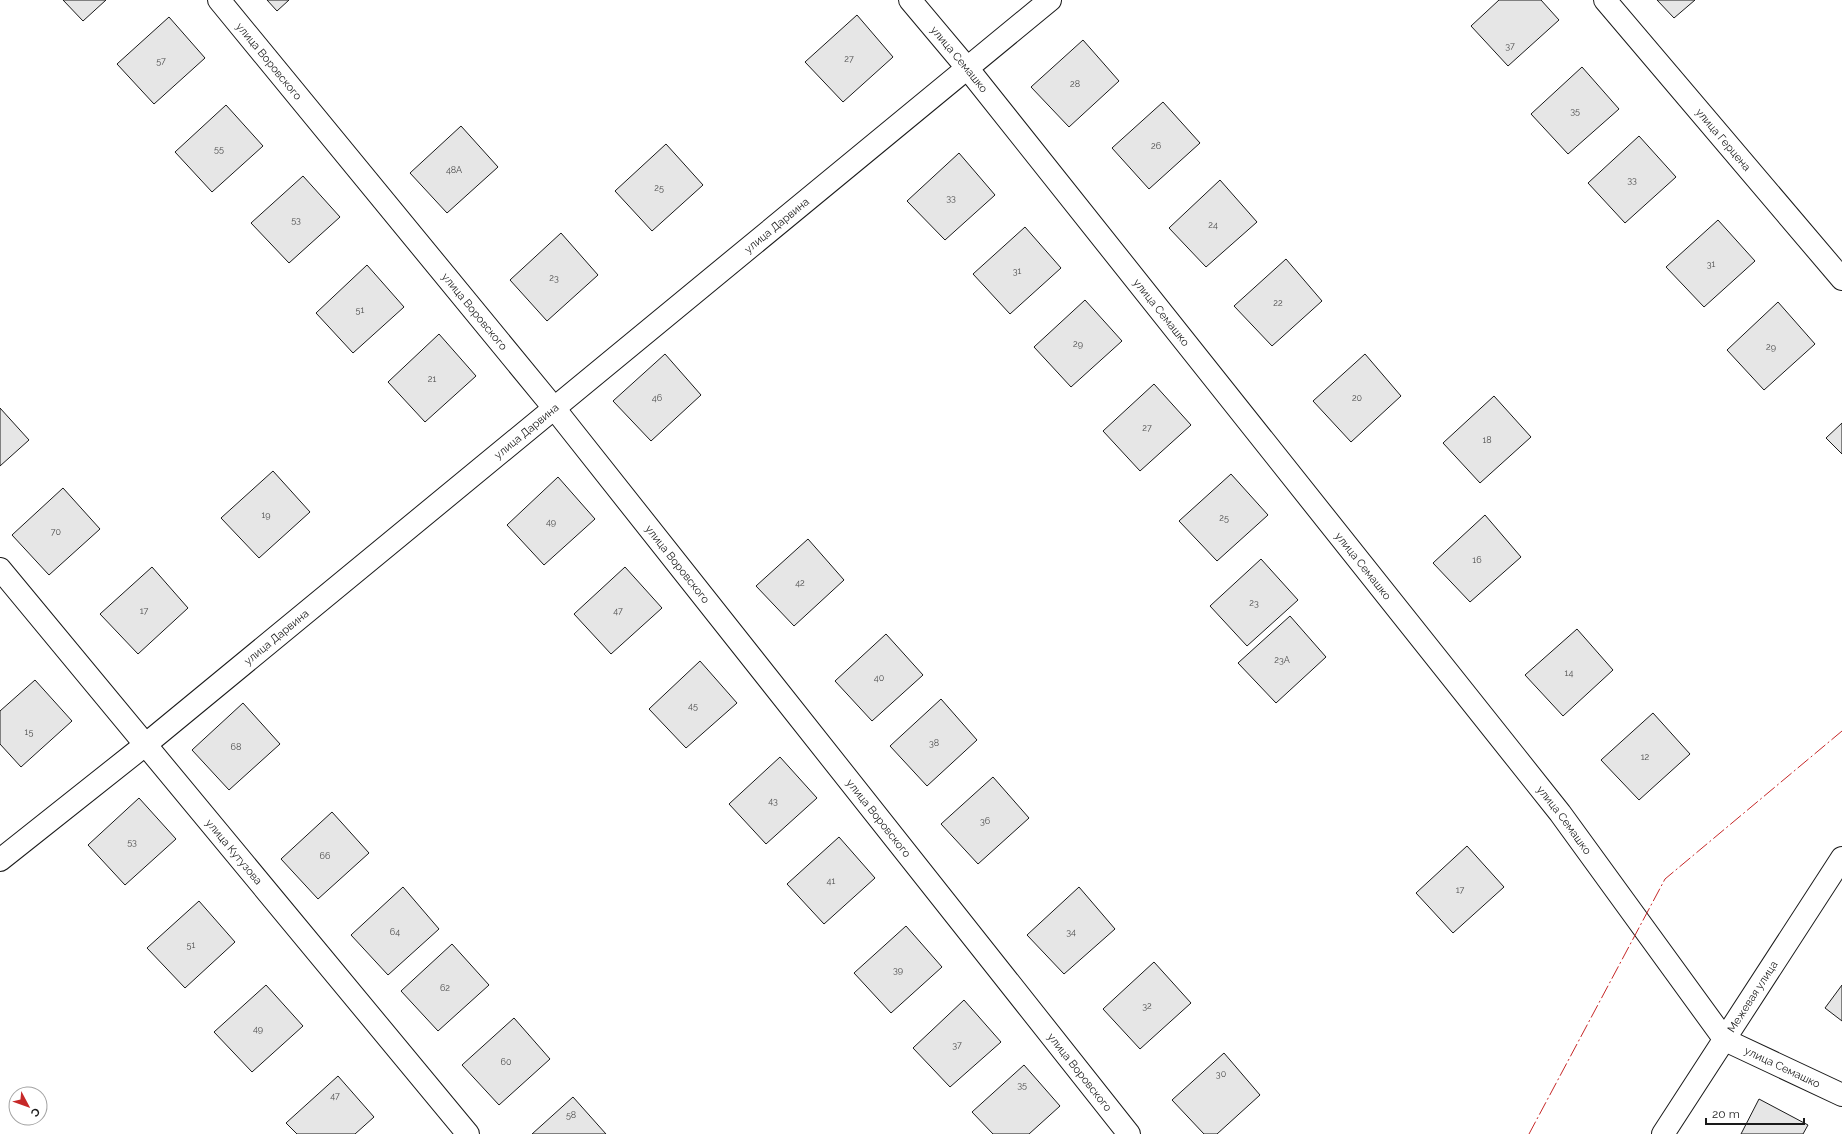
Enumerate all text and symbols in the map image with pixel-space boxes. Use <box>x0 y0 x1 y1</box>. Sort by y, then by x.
street label: улица Воровского <box>234 20 305 103</box>
street label: улица Семашко <box>928 23 991 95</box>
house number: 37 <box>1505 41 1515 51</box>
house number: 27 <box>844 54 854 64</box>
house number: 57 <box>156 56 166 66</box>
house number: 28 <box>1070 79 1080 89</box>
street label: улица Герцена <box>1693 105 1754 173</box>
house number: 35 <box>1570 106 1580 116</box>
house number: 26 <box>1151 141 1162 151</box>
house number: 55 <box>214 144 224 154</box>
house number: 48А <box>446 165 462 175</box>
house number: 33 <box>1627 175 1637 185</box>
house number: 25 <box>654 183 664 193</box>
house number: 33 <box>946 193 956 203</box>
street label: улица Дарвина <box>742 195 811 256</box>
house number: 53 <box>291 215 301 225</box>
house number: 24 <box>1208 220 1218 230</box>
house number: 31 <box>1707 259 1715 269</box>
house number: 31 <box>1013 266 1021 276</box>
street label: улица Воровского <box>439 270 511 353</box>
house number: 23 <box>549 273 559 283</box>
street label: улица Семашко <box>1131 276 1193 349</box>
house number: 22 <box>1273 298 1283 308</box>
house number: 51 <box>356 305 365 315</box>
house number: 29 <box>1073 339 1083 349</box>
house number: 29 <box>1766 342 1776 352</box>
house number: 21 <box>428 374 436 384</box>
house number: 46 <box>652 393 663 403</box>
house number: 20 <box>1352 393 1363 403</box>
street label: улица Дарвина <box>491 401 561 461</box>
house number: 27 <box>1142 423 1152 433</box>
house number: 18 <box>1482 435 1492 445</box>
house number: 19 <box>261 510 271 520</box>
house number: 25 <box>1219 513 1229 523</box>
house number: 49 <box>546 517 556 527</box>
street label: улица Воровского <box>643 522 713 606</box>
house number: 70 <box>51 527 62 537</box>
street label: улица Семашко <box>1333 529 1394 602</box>
house number: 16 <box>1472 555 1482 565</box>
house number: 42 <box>795 578 805 588</box>
house number: 23 <box>1249 598 1259 608</box>
house number: 17 <box>140 606 148 616</box>
house number: 47 <box>613 606 623 616</box>
street label: улица Дарвина <box>241 607 311 667</box>
house number: 23А <box>1274 655 1290 665</box>
house number: 14 <box>1565 668 1573 678</box>
house number: 40 <box>874 673 885 683</box>
house number: 45 <box>688 701 698 711</box>
house number: 15 <box>25 727 33 737</box>
house number: 38 <box>929 738 939 748</box>
house number: 68 <box>231 742 241 752</box>
house number: 12 <box>1641 752 1650 762</box>
street label: улица Воровского <box>844 776 914 860</box>
street label: улица Семашко <box>1534 783 1595 857</box>
house number: 43 <box>768 796 778 806</box>
street label: улица Кутузова <box>203 816 265 887</box>
house number: 36 <box>980 816 991 826</box>
house number: 53 <box>127 837 137 847</box>
house number: 66 <box>320 851 331 861</box>
house number: 41 <box>827 876 836 886</box>
house number: 17 <box>1456 885 1464 895</box>
house number: 64 <box>390 927 400 937</box>
house number: 34 <box>1066 927 1076 937</box>
house number: 51 <box>187 940 196 950</box>
street label: Межевая улица <box>1724 958 1780 1035</box>
house number: 39 <box>893 965 903 975</box>
house number: 62 <box>440 983 450 993</box>
house number: 32 <box>1142 1001 1152 1011</box>
house number: 49 <box>253 1024 263 1034</box>
street label: улица Воровского <box>1045 1030 1115 1114</box>
house number: 37 <box>952 1040 962 1050</box>
street label: улица Семашко <box>1742 1044 1823 1091</box>
house number: 60 <box>501 1057 512 1067</box>
house number: 30 <box>1216 1069 1227 1079</box>
house number: 35 <box>1017 1080 1027 1090</box>
north arrow <box>8 1086 48 1126</box>
house number: 47 <box>330 1091 340 1101</box>
scale bar <box>1706 1100 1804 1126</box>
text: С <box>27 1105 43 1120</box>
text: 20 m <box>1712 1107 1740 1121</box>
house number: 58 <box>566 1110 576 1120</box>

